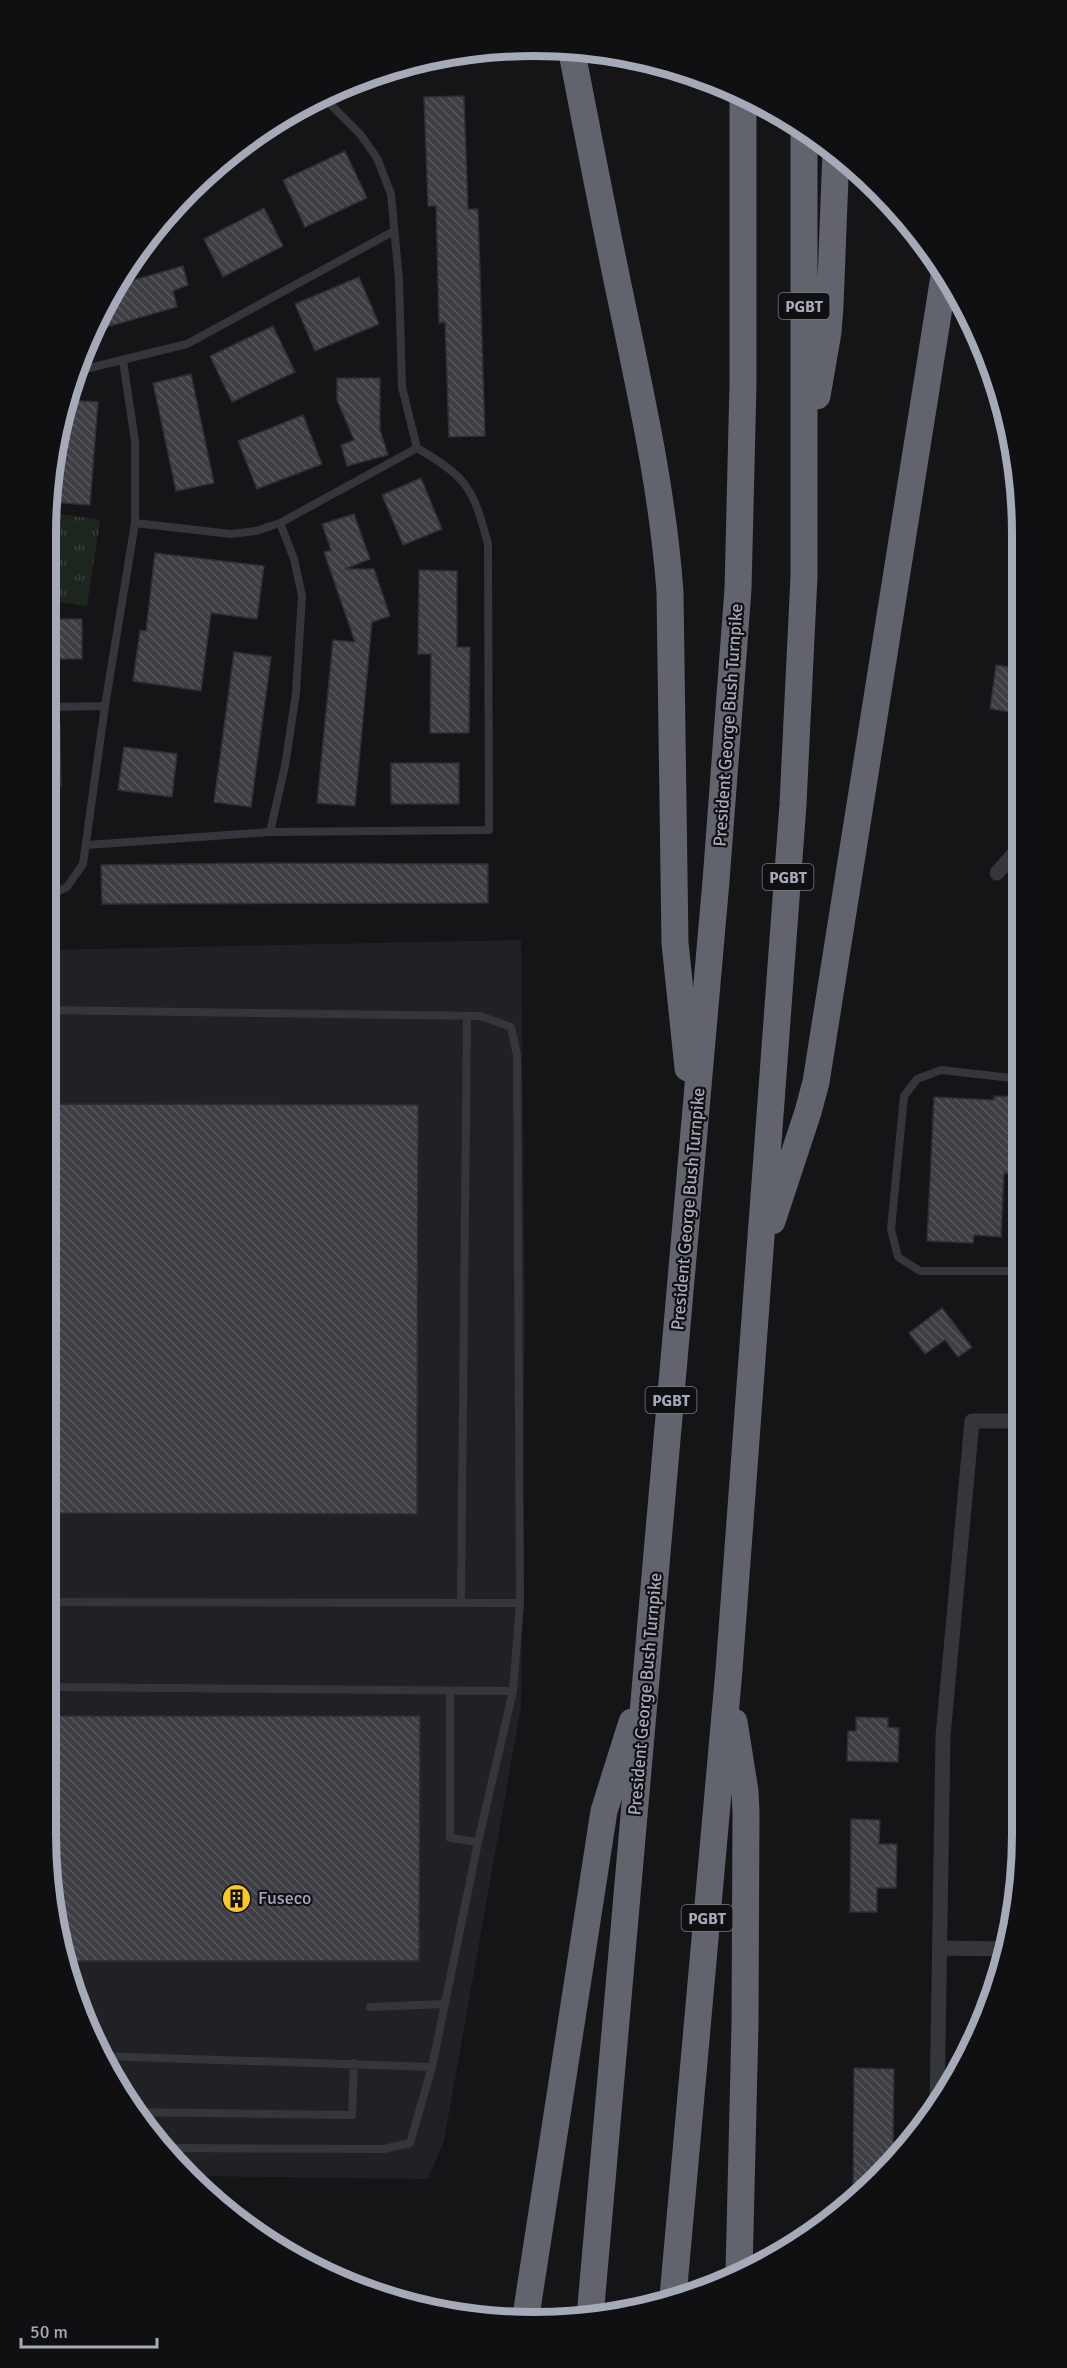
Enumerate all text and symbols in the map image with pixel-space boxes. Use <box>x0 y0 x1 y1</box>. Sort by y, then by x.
road number: PGBT <box>778 293 830 319</box>
street label: President George Bush Turnpike <box>709 603 747 847</box>
road number: PGBT <box>762 864 814 890</box>
street label: President George Bush Turnpike <box>666 1087 710 1331</box>
road number: PGBT <box>646 1387 696 1413</box>
street label: President George Bush Turnpike <box>623 1572 667 1816</box>
building icon: Fuseco <box>221 1882 253 1914</box>
place label: Fuseco <box>258 1887 311 1909</box>
road number: PGBT <box>682 1905 732 1931</box>
scale bar <box>21 2311 158 2349</box>
text: 50 m <box>30 2321 68 2343</box>

